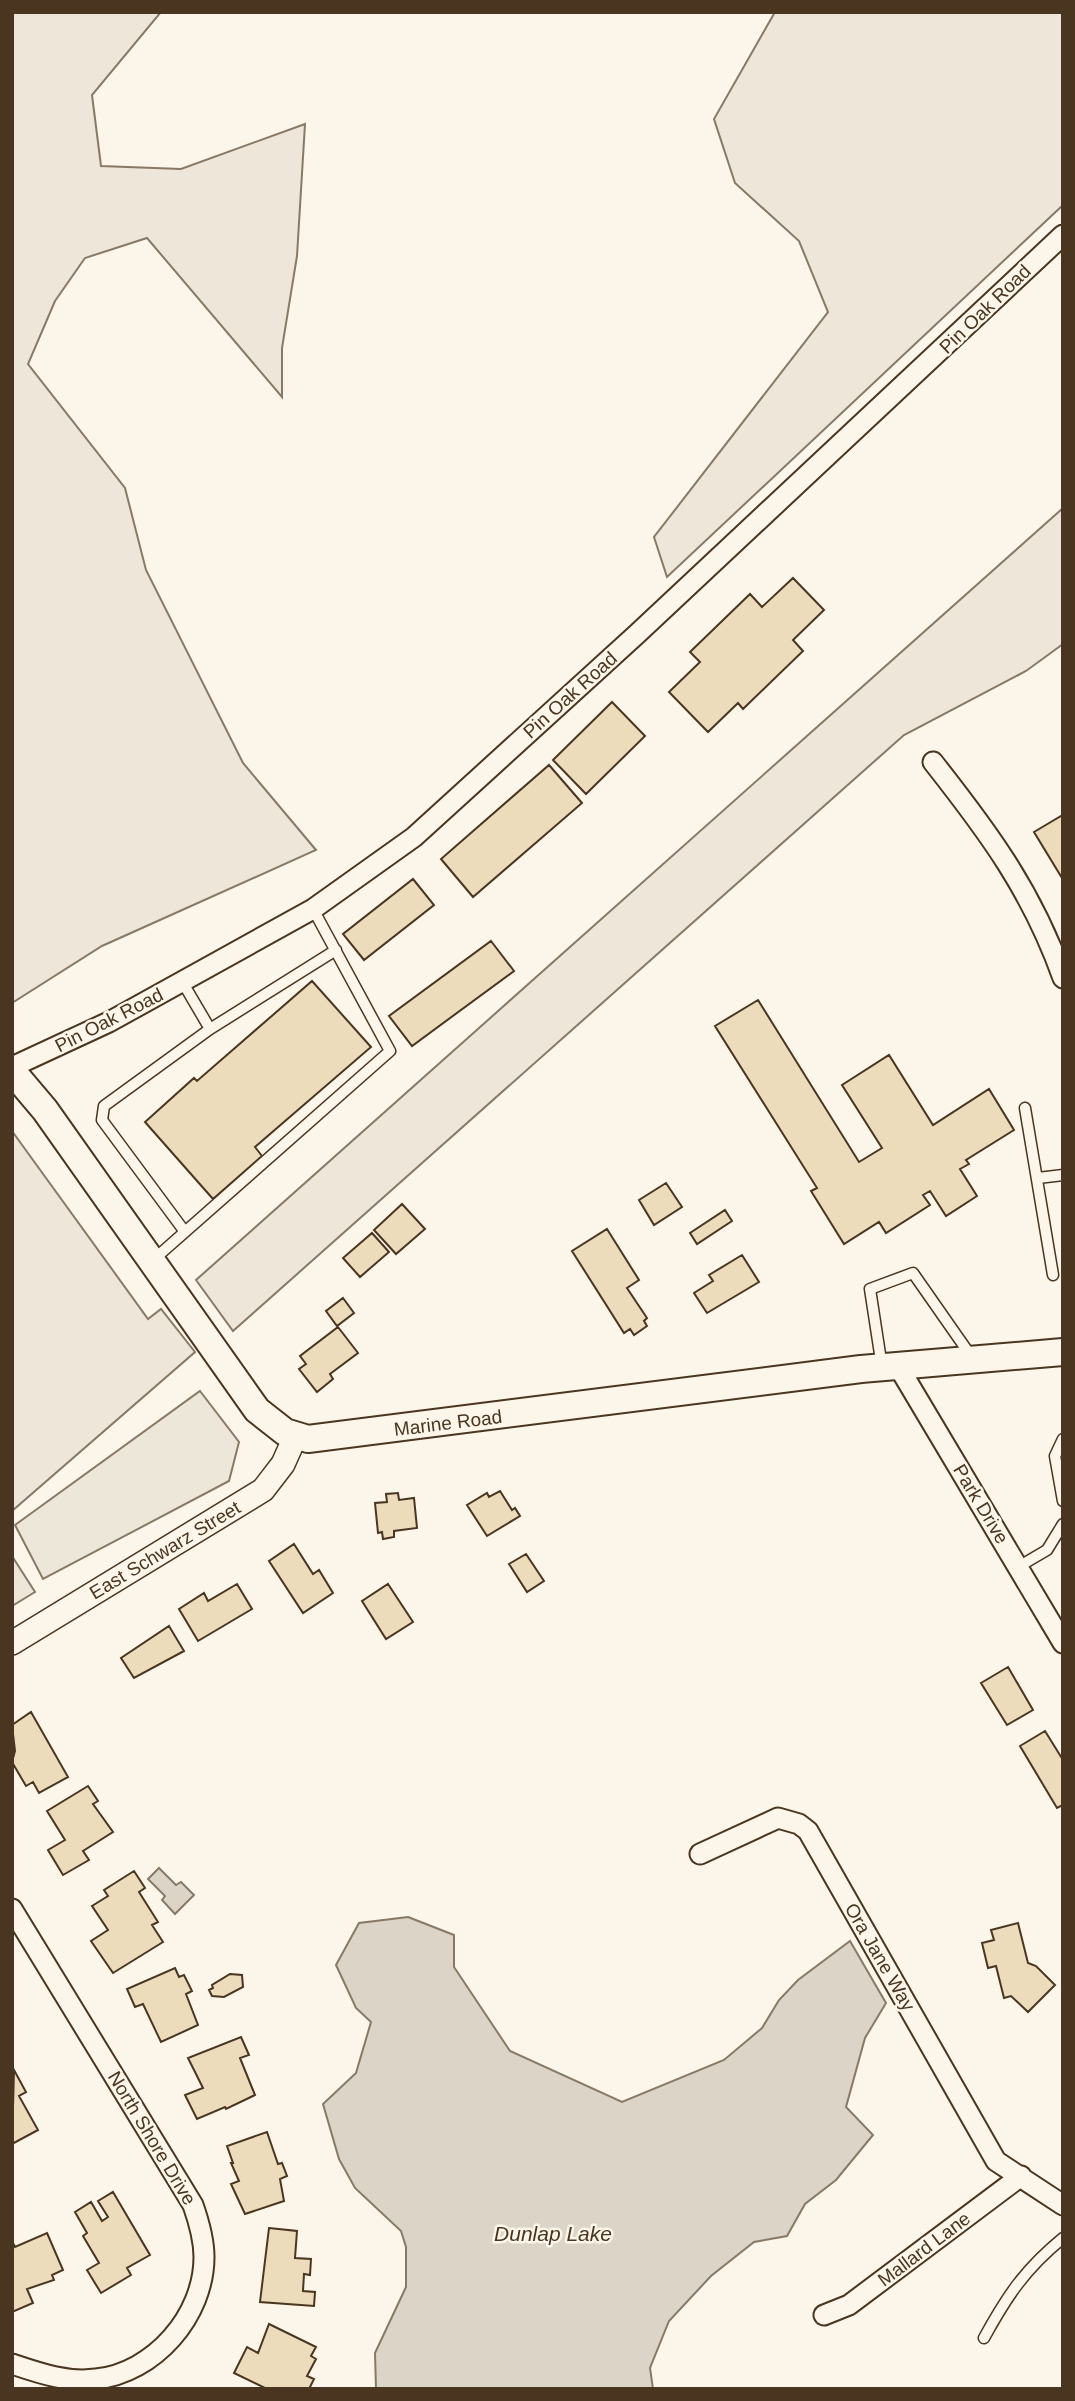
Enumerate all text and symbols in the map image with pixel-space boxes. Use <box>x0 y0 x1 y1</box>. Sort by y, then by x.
street label: Pin Oak Road <box>935 260 1035 358</box>
street label: Pin Oak Road <box>519 648 621 742</box>
street label: Pin Oak Road <box>52 984 166 1056</box>
street label: Marine Road <box>393 1406 503 1440</box>
street label: Park Drive <box>949 1461 1013 1547</box>
street label: East Schwarz Street <box>86 1496 245 1603</box>
street label: Ora Jane Way <box>841 1899 920 2015</box>
street label: North Shore Drive <box>104 2067 200 2209</box>
street label: Mallard Lane <box>874 2208 974 2290</box>
water label: Dunlap Lake <box>494 2222 612 2245</box>

